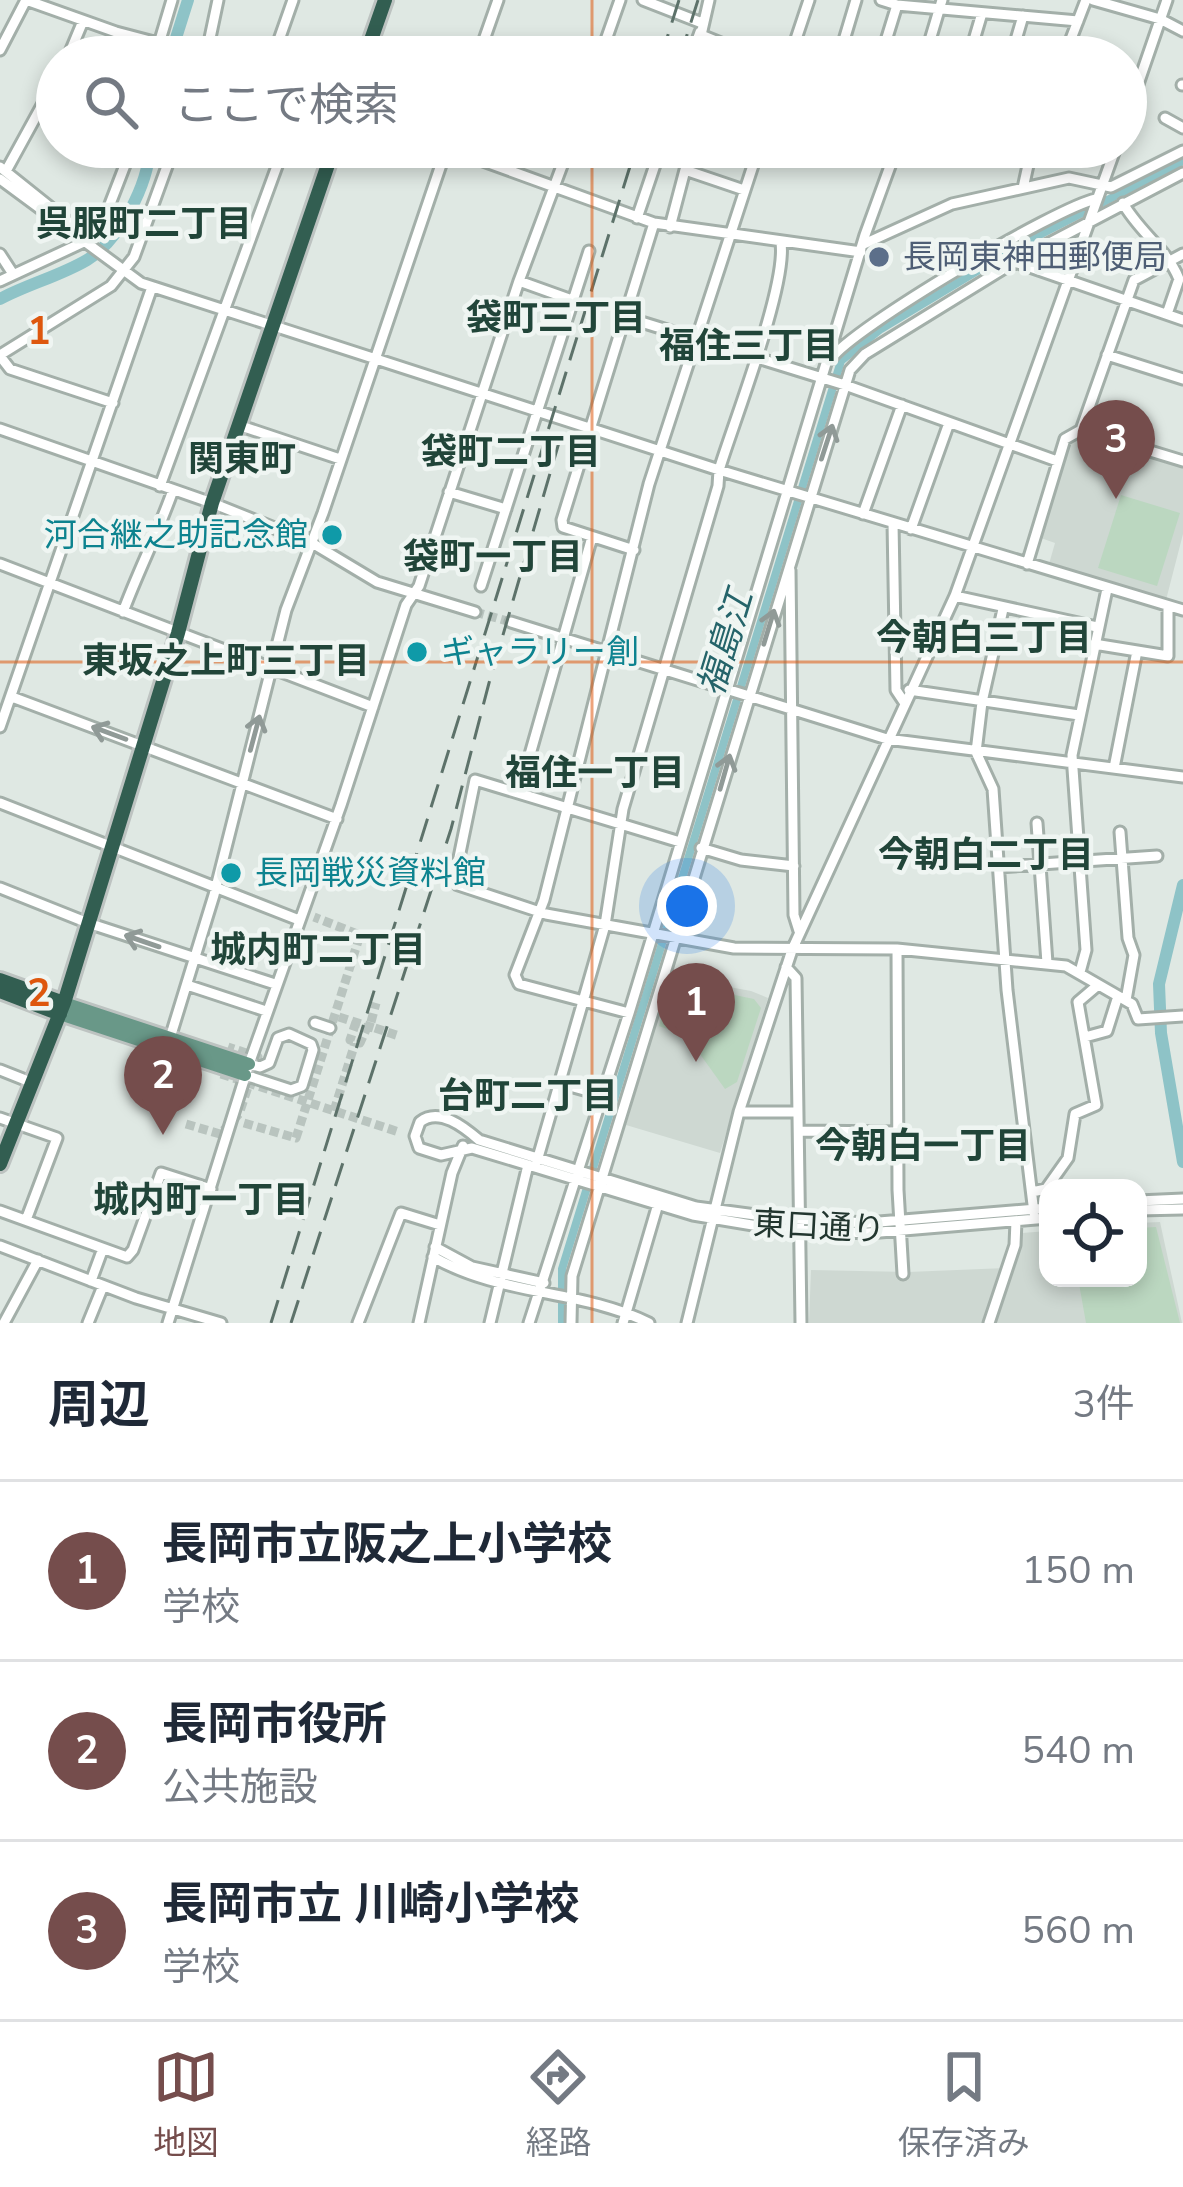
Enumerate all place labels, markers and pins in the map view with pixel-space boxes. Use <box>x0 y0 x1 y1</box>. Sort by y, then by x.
place label: 長岡東神田郵便局 <box>903 235 1167 280</box>
marker: 長岡東神田郵便局 <box>866 244 892 270</box>
pin: 3 <box>1077 400 1155 499</box>
place label: 河合継之助記念館 <box>44 513 308 558</box>
marker: 河合継之助記念館 <box>319 522 345 548</box>
place label: ギャラリー創 <box>441 630 639 675</box>
marker: ギャラリー創 <box>404 639 430 665</box>
place label: 長岡戦災資料館 <box>255 851 486 896</box>
marker: 長岡戦災資料館 <box>218 860 244 886</box>
pin: 1 <box>657 963 735 1062</box>
pin: 2 <box>124 1036 202 1135</box>

